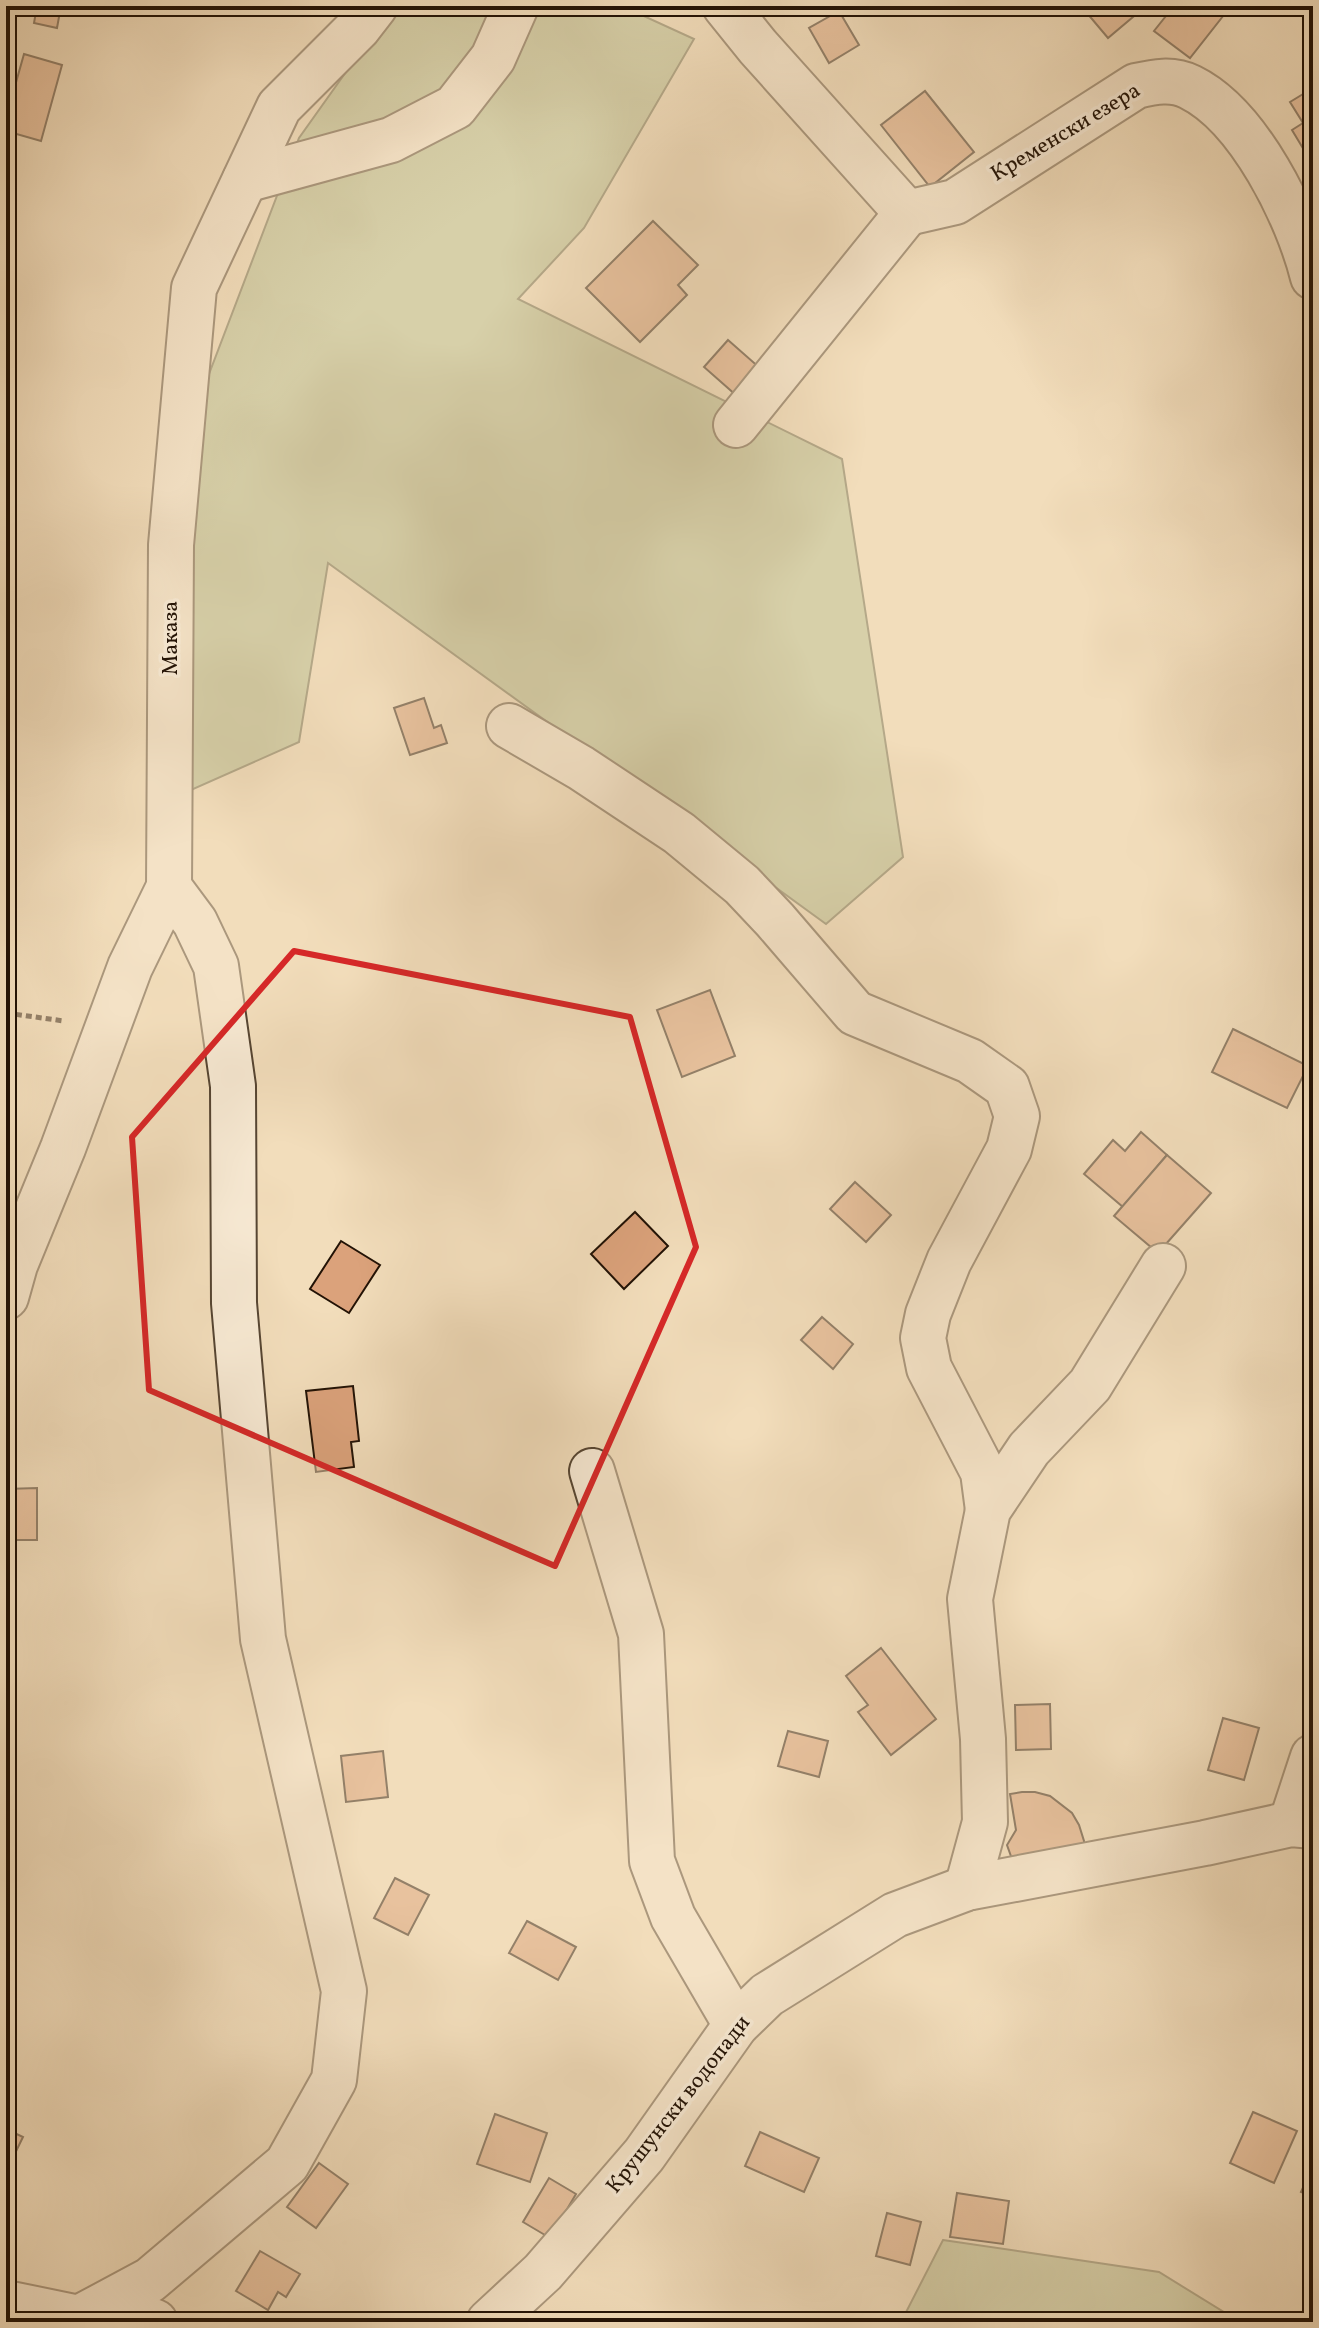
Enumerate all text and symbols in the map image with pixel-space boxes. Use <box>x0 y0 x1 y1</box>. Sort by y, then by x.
street label: Кременски езера <box>985 76 1147 190</box>
street label: Маказа <box>156 601 187 675</box>
street label: Крушунски водопади <box>600 2009 758 2201</box>

